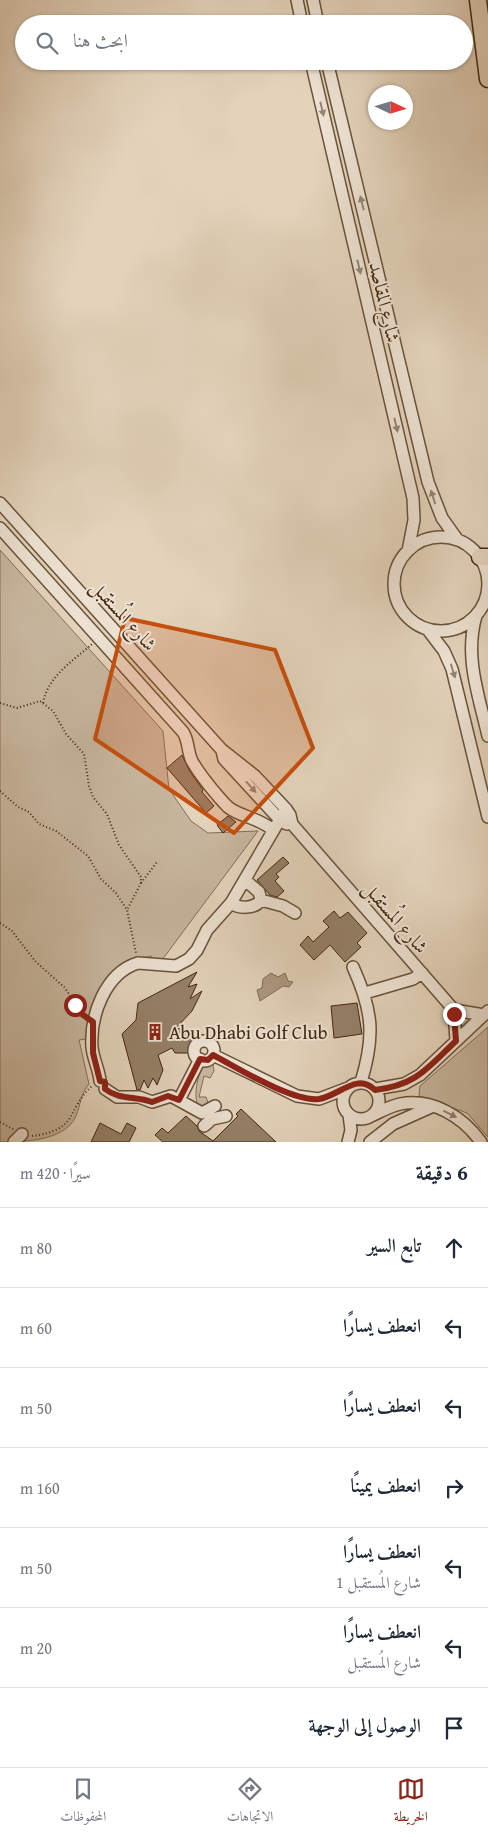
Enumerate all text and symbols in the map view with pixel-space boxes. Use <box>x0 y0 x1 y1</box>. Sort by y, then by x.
search box <box>15 15 473 70</box>
text: ابحث هنا <box>73 26 128 54</box>
icon: search <box>33 29 61 57</box>
north arrow <box>368 85 413 130</box>
one-way arrow <box>318 101 326 116</box>
one-way arrow <box>358 196 366 211</box>
one-way arrow <box>355 259 363 274</box>
street label: شارع المقاصد <box>360 259 408 345</box>
one-way arrow <box>392 418 400 433</box>
one-way arrow <box>429 490 436 505</box>
street label: شارع المُستقبل <box>83 572 164 658</box>
one-way arrow <box>449 664 457 679</box>
one-way arrow <box>245 781 257 793</box>
street label: شارع المُستقبل <box>355 874 436 961</box>
route start <box>64 994 87 1017</box>
route end <box>443 1003 466 1026</box>
place label: Abu Dhabi Golf Club <box>169 1018 328 1046</box>
building icon: Abu Dhabi Golf Club <box>145 1022 165 1042</box>
one-way arrow <box>443 1110 458 1118</box>
text: 6 دقيقة <box>416 1157 468 1188</box>
text: سيرًا · 420 m <box>20 1161 91 1185</box>
text: تابع السير <box>367 1231 421 1259</box>
icon: ahead <box>440 1234 468 1262</box>
text: 80 m <box>20 1236 52 1260</box>
text: انعطف يسارًا <box>343 1311 421 1339</box>
icon: left <box>440 1314 468 1342</box>
text: 60 m <box>20 1316 52 1340</box>
text: انعطف يسارًا <box>343 1391 421 1419</box>
icon: left <box>440 1394 468 1422</box>
text: 50 m <box>20 1396 52 1420</box>
text: انعطف يمينًا <box>351 1471 421 1499</box>
icon: right <box>440 1474 468 1502</box>
text: 160 m <box>20 1476 60 1500</box>
text: انعطف يسارًا <box>343 1537 421 1565</box>
icon: left <box>440 1554 468 1582</box>
text: 50 m <box>20 1556 52 1580</box>
text: شارع المُستقبل 1 <box>336 1570 421 1594</box>
text: انعطف يسارًا <box>343 1617 421 1645</box>
icon: left <box>440 1634 468 1662</box>
text: 20 m <box>20 1636 52 1660</box>
text: شارع المُستقبل <box>347 1650 421 1674</box>
text: الوصول إلى الوجهة <box>309 1711 421 1739</box>
icon: arrive <box>440 1714 468 1742</box>
tab: المحفوظات <box>60 1775 106 1830</box>
tab: الاتجاهات <box>227 1775 273 1830</box>
tab: الخريطة <box>394 1775 428 1830</box>

